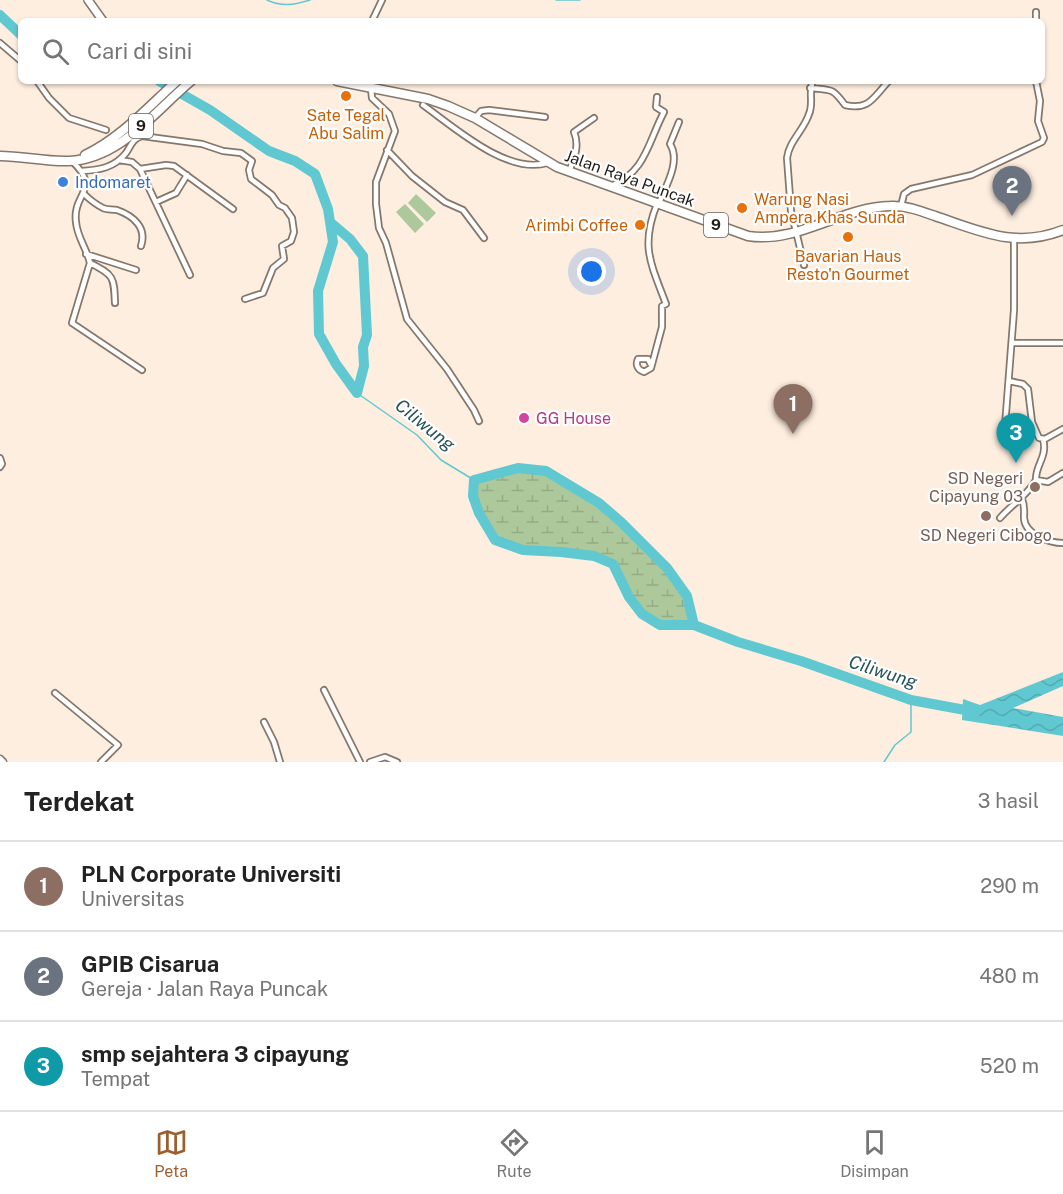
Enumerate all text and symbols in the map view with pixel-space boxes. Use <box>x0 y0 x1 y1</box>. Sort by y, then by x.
search box <box>18 18 1045 84</box>
icon: search <box>39 35 72 68</box>
text: Cari di sini <box>87 38 192 64</box>
marker: Sate Tegal Abu Salim <box>339 89 353 103</box>
place label: Sate Tegal Abu Salim <box>307 106 386 143</box>
road number: 9 <box>129 114 153 138</box>
street label: Jalan Raya Puncak <box>562 146 698 211</box>
pin: 2 <box>992 166 1032 216</box>
place label: Indomaret <box>75 173 151 192</box>
marker: Indomaret <box>56 175 70 189</box>
place label: Warung Nasi Ampera Khas Sunda <box>754 190 905 227</box>
marker: Warung Nasi Ampera Khas Sunda <box>735 201 749 215</box>
road number: 9 <box>704 213 728 237</box>
place label: Arimbi Coffee <box>525 216 628 235</box>
marker: Arimbi Coffee <box>633 218 647 232</box>
marker: Bavarian Haus Resto'n Gourmet <box>841 230 855 244</box>
place label: Bavarian Haus Resto'n Gourmet <box>787 247 909 284</box>
your location <box>577 257 606 286</box>
pin: 1 <box>774 384 812 434</box>
water label: Ciliwung <box>391 394 460 455</box>
place label: GG House <box>536 409 611 428</box>
marker: GG House <box>517 411 531 425</box>
pin: 3 <box>996 414 1036 463</box>
place label: SD Negeri Cipayung 03 <box>929 469 1023 506</box>
marker: SD Negeri Cipayung 03 <box>1028 480 1042 494</box>
marker: SD Negeri Cibogo <box>979 509 993 523</box>
place label: SD Negeri Cibogo <box>920 526 1052 545</box>
water label: Ciliwung <box>846 651 920 692</box>
text: Terdekat <box>24 786 134 817</box>
text: 3 hasil <box>978 789 1039 813</box>
text: PLN Corporate Universiti <box>81 861 341 887</box>
text: 1 <box>39 874 48 898</box>
text: 290 m <box>980 874 1039 898</box>
text: Universitas <box>81 887 184 911</box>
text: GPIB Cisarua <box>81 951 219 977</box>
text: 2 <box>37 964 50 988</box>
text: 480 m <box>979 964 1039 988</box>
text: Gereja · Jalan Raya Puncak <box>81 977 328 1001</box>
text: smp sejahtera 3 cipayung <box>81 1041 349 1067</box>
text: 3 <box>37 1054 50 1078</box>
text: 520 m <box>980 1054 1039 1078</box>
text: Tempat <box>81 1067 150 1091</box>
tab: Peta <box>154 1126 188 1181</box>
tab: Rute <box>497 1126 532 1181</box>
tab: Disimpan <box>840 1126 909 1181</box>

